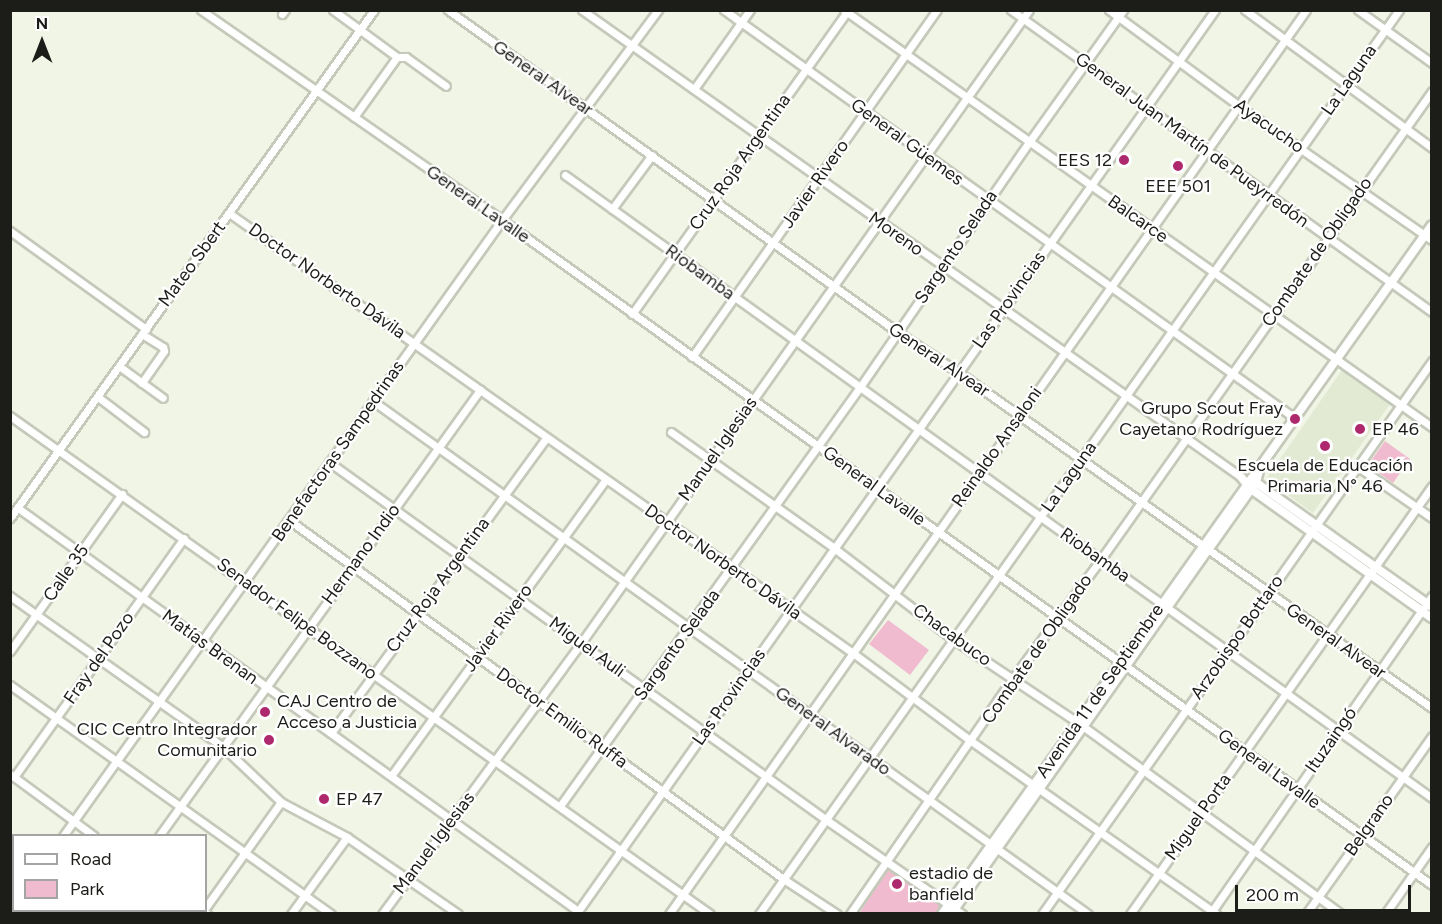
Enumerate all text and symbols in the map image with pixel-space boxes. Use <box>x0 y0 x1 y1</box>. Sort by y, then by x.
north arrow <box>12 12 72 72</box>
text: N <box>36 14 48 33</box>
street label: General Alvear <box>489 35 597 121</box>
street label: La Laguna <box>1317 40 1381 120</box>
street label: General Juan Martín de Pueyrredón <box>1071 48 1313 232</box>
street label: Cruz Roja Argentina <box>685 90 795 234</box>
street label: General Güemes <box>846 94 968 190</box>
street label: Ayacucho <box>1230 94 1308 158</box>
street label: Javier Rivero <box>777 136 853 232</box>
place label: EES 12 <box>1058 149 1112 171</box>
marker: EES 12 <box>1117 153 1131 167</box>
marker: EEE 501 <box>1171 159 1185 173</box>
street label: General Lavalle <box>422 160 534 248</box>
street label: Combate de Obligado <box>1257 173 1377 331</box>
place label: EEE 501 <box>1145 175 1211 197</box>
street label: Sargento Selada <box>910 186 1002 308</box>
street label: Balcarce <box>1104 190 1172 248</box>
street label: Moreno <box>864 207 928 261</box>
street label: Mateo Sbert <box>154 217 230 311</box>
street label: Doctor Norberto Dávila <box>244 219 410 343</box>
street label: Riobamba <box>661 240 739 304</box>
street label: Las Provincias <box>968 247 1050 353</box>
street label: General Alvear <box>884 318 994 402</box>
street label: Benefactoras Sampedrinas <box>267 356 409 546</box>
street label: Reinaldo Ansaloni <box>947 383 1047 511</box>
street label: Manuel Iglesias <box>674 393 762 505</box>
place label: Grupo Scout Fray Cayetano Rodríguez <box>1119 398 1283 440</box>
marker: Grupo Scout Fray Cayetano Rodríguez <box>1288 412 1302 426</box>
place label: EP 46 <box>1372 418 1419 440</box>
marker: EP 46 <box>1353 422 1367 436</box>
street label: La Laguna <box>1037 437 1101 517</box>
marker: Escuela de Educación Primaria N° 46 <box>1318 439 1332 453</box>
street label: General Lavalle <box>818 442 930 530</box>
place label: Escuela de Educación Primaria N° 46 <box>1237 455 1413 498</box>
street label: Hermano Indio <box>317 500 405 608</box>
street label: Doctor Norberto Dávila <box>640 500 806 624</box>
street label: Cruz Roja Argentina <box>382 513 494 657</box>
street label: Riobamba <box>1056 523 1134 587</box>
street label: Calle 35 <box>39 540 93 606</box>
street label: Senador Felipe Bozzano <box>213 554 381 684</box>
street label: Combate de Obligado <box>977 570 1097 728</box>
street label: Arzobispo Bottaro <box>1186 571 1288 703</box>
street label: Javier Rivero <box>459 580 537 676</box>
street label: Sargento Selada <box>629 585 725 705</box>
street label: General Alvear <box>1282 598 1390 684</box>
street label: Chacabuco <box>908 599 996 671</box>
street label: Avenida 11 de Septiembre <box>1032 600 1168 782</box>
street label: Matías Brenan <box>158 605 262 689</box>
street label: Fray del Pozo <box>59 608 139 708</box>
street label: Miguel Auli <box>545 612 629 682</box>
street label: Las Provincias <box>688 644 770 750</box>
street label: Doctor Emilio Ruffa <box>492 663 632 773</box>
street label: General Alvarado <box>771 682 895 780</box>
place label: CAJ Centro de Acceso a Justicia <box>277 691 417 734</box>
street label: Ituzaingó <box>1301 703 1361 777</box>
marker: CAJ Centro de Acceso a Justicia <box>258 705 272 719</box>
place label: CIC Centro Integrador Comunitario <box>77 719 257 762</box>
street label: General Lavalle <box>1213 725 1325 813</box>
marker: CIC Centro Integrador Comunitario <box>262 733 276 747</box>
street label: Miguel Porta <box>1160 769 1236 865</box>
place label: EP 47 <box>336 788 382 810</box>
street label: Manuel Iglesias <box>389 788 479 898</box>
street label: Belgrano <box>1340 790 1398 860</box>
marker: EP 47 <box>317 792 331 806</box>
legend <box>12 834 207 912</box>
text: Road <box>70 848 111 870</box>
place label: estadio de banfield <box>909 863 993 906</box>
scale bar <box>1238 873 1414 911</box>
marker: estadio de banfield <box>890 877 904 891</box>
text: Park <box>70 878 104 900</box>
text: 200 m <box>1246 884 1299 906</box>

